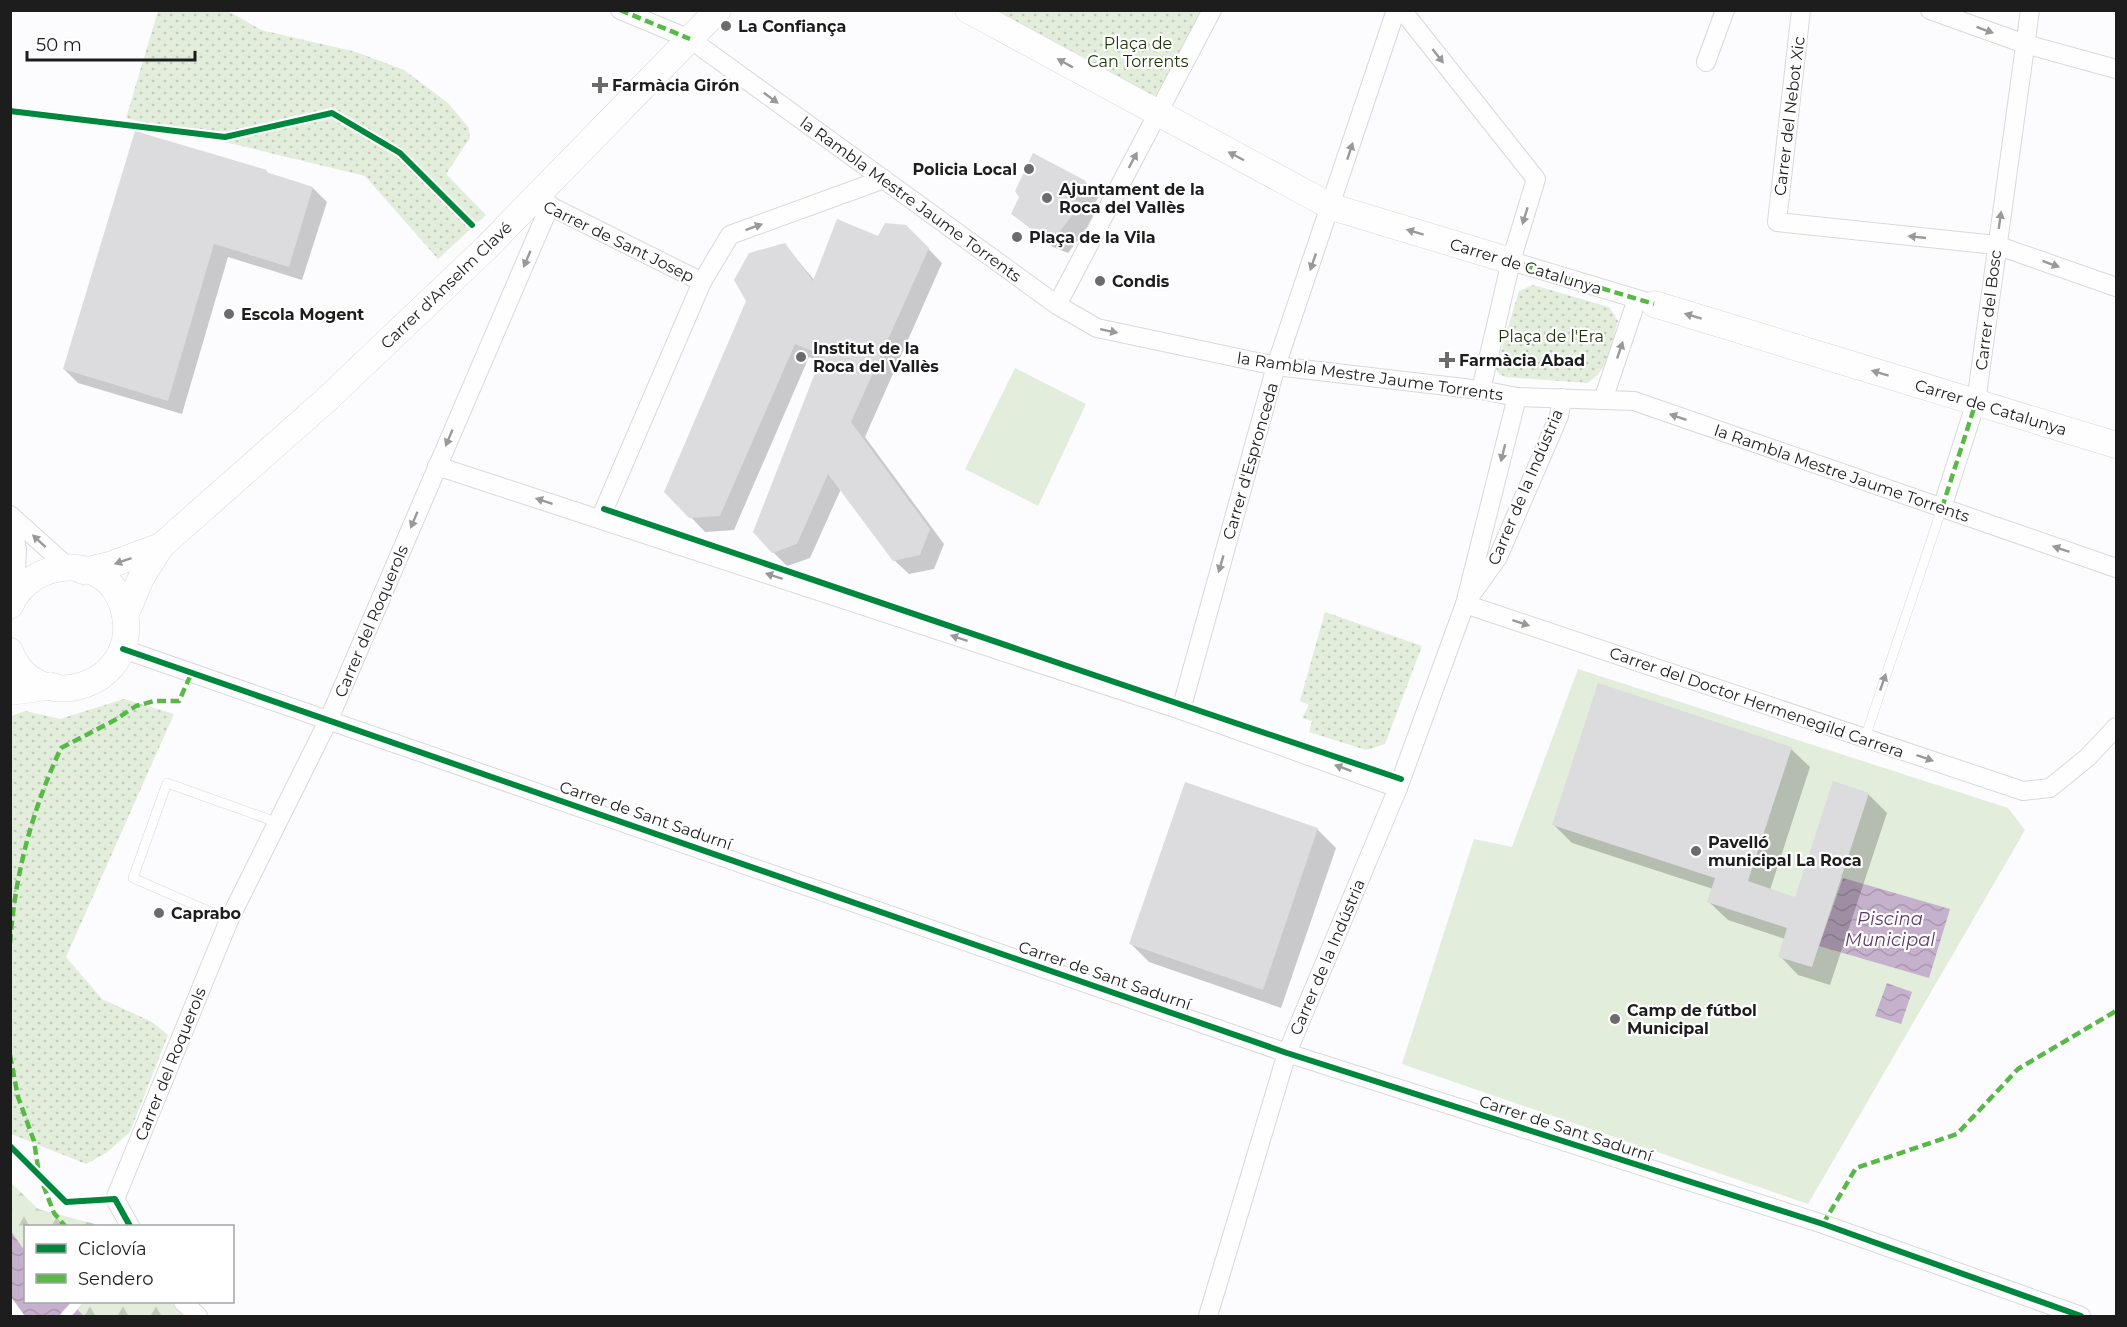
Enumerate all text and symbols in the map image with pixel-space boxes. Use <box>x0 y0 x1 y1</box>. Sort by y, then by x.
place label: La Confiança <box>738 17 846 37</box>
marker: La Confiança <box>719 19 733 33</box>
scale bar <box>27 24 195 62</box>
one-way arrow <box>1976 26 1994 36</box>
text: 50 m <box>36 34 82 56</box>
park label: Plaça de Can Torrents <box>1087 34 1189 71</box>
street label: Carrer del Nebot Xic <box>1770 35 1809 197</box>
one-way arrow <box>1431 49 1443 64</box>
one-way arrow <box>1056 58 1073 68</box>
place label: Farmàcia Girón <box>612 76 739 95</box>
marker: Farmàcia Girón <box>593 78 607 92</box>
one-way arrow <box>763 92 779 104</box>
street label: la Rambla Mestre Jaume Torrents <box>796 113 1025 286</box>
one-way arrow <box>1346 142 1355 160</box>
one-way arrow <box>1227 151 1244 161</box>
one-way arrow <box>1128 152 1138 169</box>
place label: Policia Local <box>913 160 1017 179</box>
marker: Policia Local <box>1022 162 1036 176</box>
place label: Ajuntament de la Roca del Vallès <box>1058 180 1205 217</box>
marker: Ajuntament de la Roca del Vallès <box>1040 191 1054 205</box>
street label: Carrer de Sant Josep <box>540 197 697 286</box>
one-way arrow <box>1520 207 1529 225</box>
one-way arrow <box>1995 210 2004 229</box>
street label: Carrer d'Anselm Clavé <box>377 218 516 353</box>
one-way arrow <box>745 221 763 231</box>
one-way arrow <box>1406 227 1424 236</box>
place label: Plaça de la Vila <box>1029 228 1156 248</box>
marker: Plaça de la Vila <box>1010 230 1024 244</box>
one-way arrow <box>1908 232 1927 242</box>
street label: Carrer de Catalunya <box>1448 234 1604 299</box>
street label: Carrer del Bosc <box>1972 249 2005 371</box>
one-way arrow <box>521 250 531 268</box>
one-way arrow <box>1307 253 1317 271</box>
one-way arrow <box>2042 260 2060 270</box>
place label: Condis <box>1112 272 1170 291</box>
marker: Condis <box>1093 274 1107 288</box>
place label: Escola Mogent <box>241 305 364 324</box>
marker: Escola Mogent <box>222 307 236 321</box>
one-way arrow <box>1684 311 1702 320</box>
one-way arrow <box>1100 327 1119 336</box>
park label: Plaça de l'Era <box>1498 327 1604 346</box>
place label: Institut de la Roca del Vallès <box>813 339 939 376</box>
one-way arrow <box>1616 341 1626 359</box>
street label: la Rambla Mestre Jaume Torrents <box>1236 348 1504 405</box>
marker: Institut de la Roca del Vallès <box>794 350 808 364</box>
place label: Farmàcia Abad <box>1459 351 1585 370</box>
marker: Farmàcia Abad <box>1440 353 1454 367</box>
one-way arrow <box>1871 368 1889 377</box>
street label: Carrer de Catalunya <box>1913 375 2069 440</box>
street label: Carrer d'Espronceda <box>1219 380 1282 542</box>
street label: Carrer de la Indústria <box>1484 406 1567 568</box>
one-way arrow <box>1669 411 1687 421</box>
street label: la Rambla Mestre Jaume Torrents <box>1712 421 1972 526</box>
one-way arrow <box>444 429 454 447</box>
one-way arrow <box>1497 444 1507 463</box>
one-way arrow <box>535 496 553 505</box>
one-way arrow <box>409 511 418 529</box>
one-way arrow <box>31 534 46 548</box>
street label: Carrer del Roquerols <box>331 542 412 700</box>
one-way arrow <box>2052 543 2070 553</box>
one-way arrow <box>1216 555 1225 573</box>
one-way arrow <box>114 557 132 567</box>
one-way arrow <box>765 571 783 581</box>
one-way arrow <box>1512 619 1530 628</box>
one-way arrow <box>950 632 968 642</box>
street label: Carrer del Doctor Hermenegild Carrera <box>1607 643 1907 762</box>
one-way arrow <box>1879 673 1889 691</box>
one-way arrow <box>1916 754 1934 763</box>
one-way arrow <box>1334 763 1352 773</box>
street label: Carrer de Sant Sadurní <box>557 777 735 854</box>
place label: Pavelló municipal La Roca <box>1708 833 1862 870</box>
marker: Pavelló municipal La Roca <box>1689 844 1703 858</box>
street label: Carrer de la Indústria <box>1286 876 1369 1038</box>
place label: Caprabo <box>171 904 241 923</box>
marker: Caprabo <box>152 906 166 920</box>
water label: Piscina Municipal <box>1845 908 1935 951</box>
street label: Carrer de Sant Sadurní <box>1016 937 1194 1014</box>
street label: Carrer del Roquerols <box>131 985 210 1144</box>
place label: Camp de fútbol Municipal <box>1627 1001 1757 1038</box>
marker: Camp de fútbol Municipal <box>1608 1012 1622 1026</box>
street label: Carrer de Sant Sadurní <box>1477 1091 1656 1166</box>
legend <box>24 1225 234 1303</box>
text: Ciclovía <box>78 1238 147 1260</box>
text: Sendero <box>78 1268 153 1290</box>

